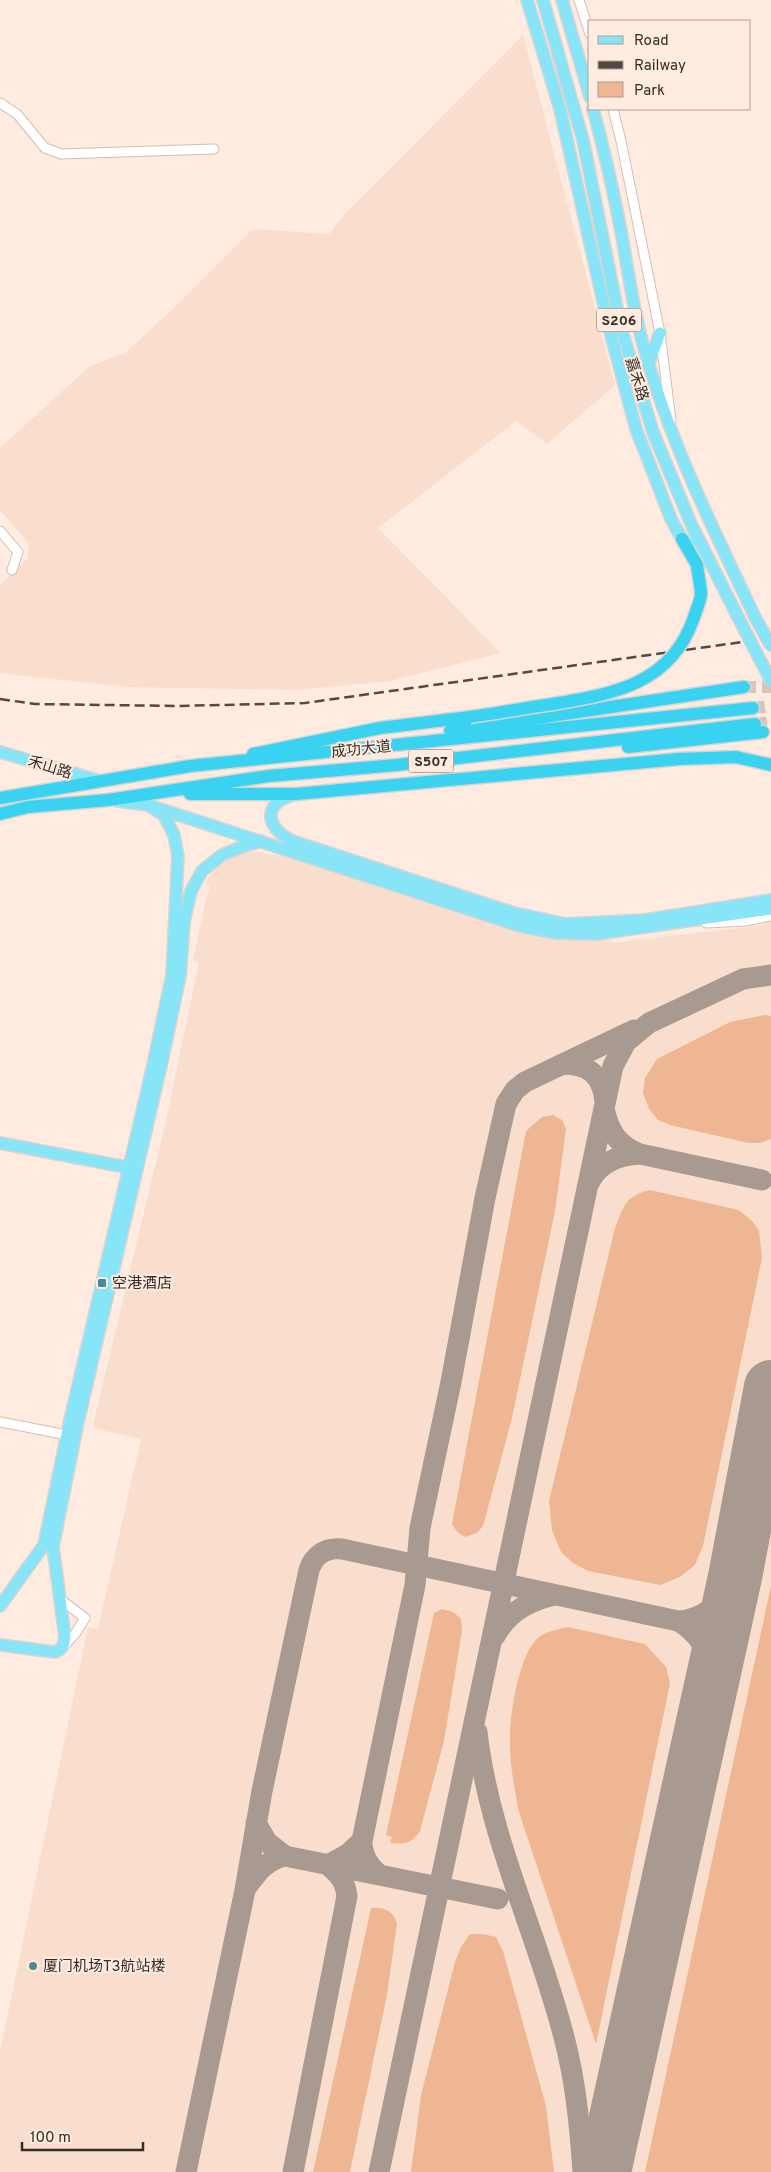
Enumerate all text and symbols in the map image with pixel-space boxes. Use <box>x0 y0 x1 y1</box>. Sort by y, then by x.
legend <box>588 20 751 110</box>
text: Road <box>634 32 669 51</box>
text: Railway <box>634 57 686 76</box>
text: Park <box>634 82 665 101</box>
road number: S206 <box>596 308 642 332</box>
street label: 嘉禾路 <box>620 355 651 404</box>
street label: 成功大道 <box>330 738 392 763</box>
road number: S507 <box>408 749 454 772</box>
street label: 禾山路 <box>25 753 74 784</box>
place label: 空港酒店 <box>112 1275 172 1294</box>
marker: 空港酒店 <box>96 1277 108 1289</box>
place label: 厦门机场T3航站楼 <box>43 1958 166 1977</box>
marker: 厦门机场T3航站楼 <box>27 1960 39 1972</box>
scale bar <box>22 2120 144 2152</box>
text: 100 m <box>30 2129 71 2148</box>

